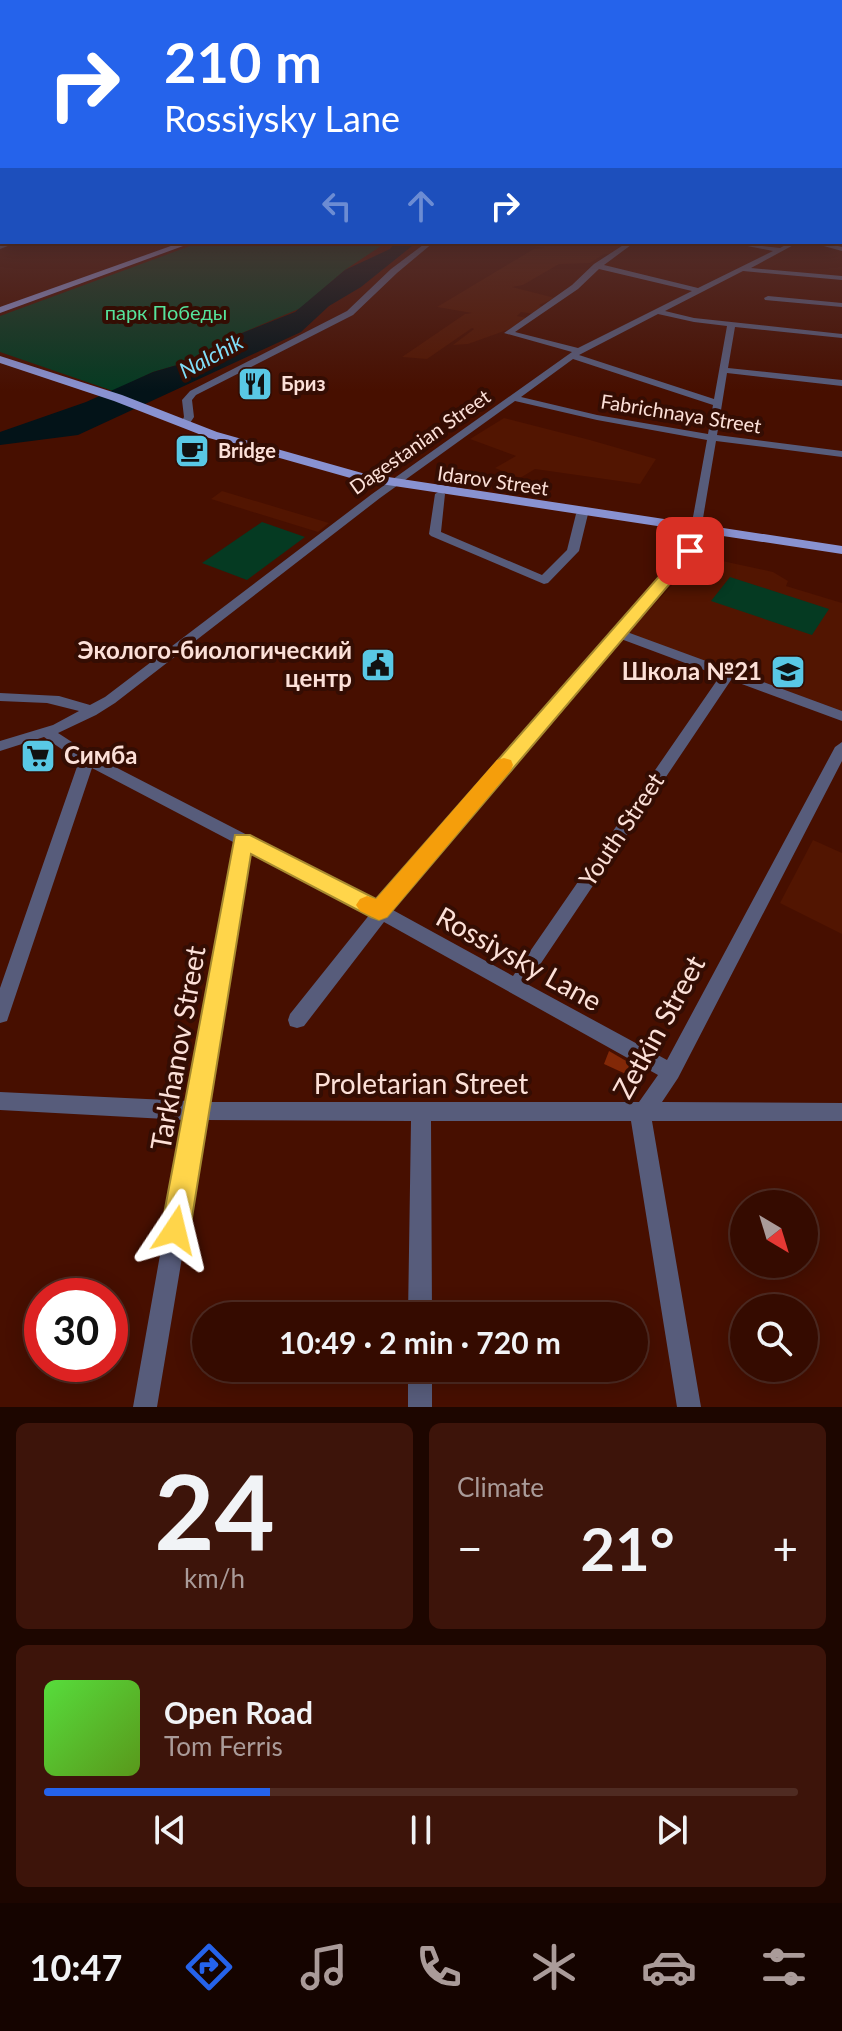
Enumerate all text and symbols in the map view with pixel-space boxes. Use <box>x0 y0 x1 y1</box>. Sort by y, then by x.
text: 210 m <box>164 28 322 95</box>
icon: right <box>32 32 136 136</box>
text: Rossiysky Lane <box>164 96 400 140</box>
icon: left <box>315 184 359 228</box>
icon: ahead <box>399 184 443 228</box>
icon: right <box>483 184 527 228</box>
park label: парк Победы <box>105 300 227 324</box>
water label: Nalchik <box>174 327 248 384</box>
restaurant icon: Бриз <box>236 365 274 403</box>
place label: Бриз <box>281 371 325 395</box>
street label: Dagestanian Street <box>344 384 494 499</box>
street label: Fabrichnaya Street <box>599 388 763 438</box>
cafe icon: Bridge <box>173 432 211 470</box>
place label: Bridge <box>218 438 276 462</box>
street label: Idarov Street <box>436 460 550 500</box>
pin <box>656 517 724 585</box>
icon: arrive <box>668 529 712 573</box>
place label: Эколого-биологический центр <box>78 635 352 692</box>
public building icon: Эколого-биологический центр <box>359 646 397 684</box>
school or university icon: Школа №21 <box>769 653 807 691</box>
place label: Школа №21 <box>622 656 762 685</box>
supermarket icon: Симба <box>19 737 57 775</box>
place label: Симба <box>64 740 137 769</box>
street label: Youth Street <box>572 767 670 891</box>
street label: Rossiysky Lane <box>431 899 608 1018</box>
street label: Tarkhanov Street <box>142 943 212 1153</box>
street label: Zetkin Street <box>605 949 711 1104</box>
street label: Proletarian Street <box>314 1066 528 1100</box>
position arrow <box>133 1188 217 1272</box>
north arrow <box>730 1190 818 1278</box>
map controls <box>730 1190 818 1382</box>
speed limit sign: 30 <box>24 1278 128 1382</box>
button: search <box>730 1294 818 1382</box>
text: 10:49 · 2 min · 720 m <box>279 1324 561 1360</box>
text: 24 <box>154 1447 275 1572</box>
text: Climate <box>457 1471 544 1503</box>
text: 21° <box>580 1512 675 1584</box>
text: − <box>457 1522 483 1574</box>
text: + <box>772 1522 798 1574</box>
text: km/h <box>184 1562 245 1594</box>
text: Open Road <box>164 1694 313 1730</box>
text: Tom Ferris <box>164 1730 283 1762</box>
icon: previous <box>148 1808 192 1852</box>
icon: pause <box>399 1808 443 1852</box>
icon: next <box>650 1808 694 1852</box>
icon: directions <box>181 1939 237 1995</box>
icon: music <box>296 1939 352 1995</box>
icon: phone <box>411 1939 467 1995</box>
icon: climate <box>526 1939 582 1995</box>
icon: car <box>641 1939 697 1995</box>
icon: filters <box>756 1939 812 1995</box>
text: 10:47 <box>30 1945 122 1989</box>

